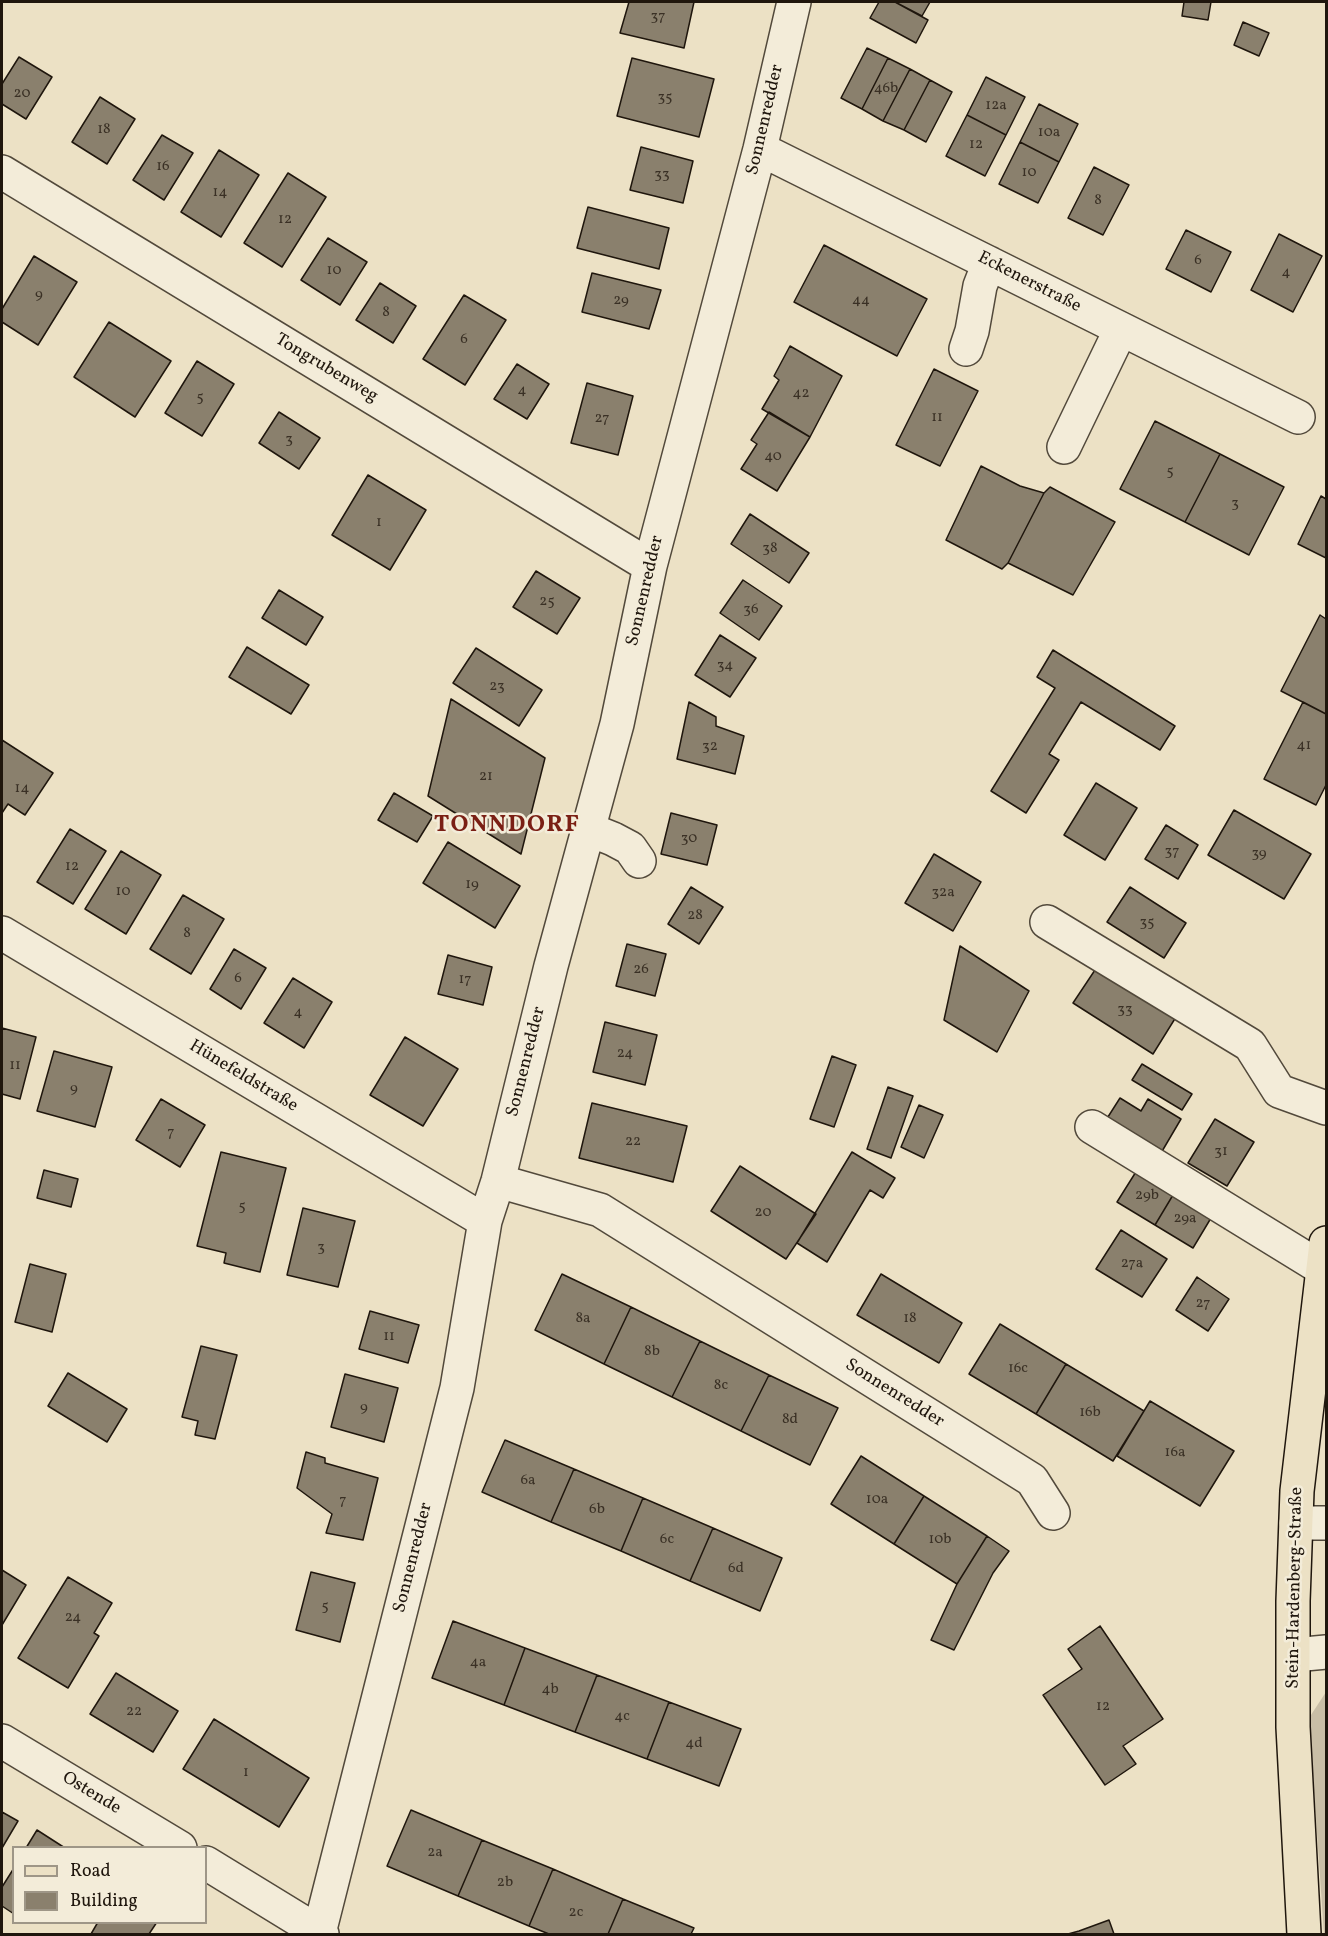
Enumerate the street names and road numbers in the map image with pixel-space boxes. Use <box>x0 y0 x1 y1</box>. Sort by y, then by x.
street label: Sonnenredder <box>743 63 789 177</box>
street label: Eckenerstraße <box>974 248 1084 318</box>
street label: Tongrubenweg <box>271 330 381 408</box>
street label: Sonnenredder <box>623 534 669 648</box>
street label: Sonnenredder <box>503 1005 551 1119</box>
street label: Hünefeldstraße <box>185 1036 301 1118</box>
street label: Sonnenredder <box>840 1355 948 1433</box>
street label: Stein-Hardenberg-Straße <box>1283 1487 1309 1689</box>
street label: Sonnenredder <box>390 1501 438 1615</box>
street label: Ostende <box>58 1768 124 1820</box>

